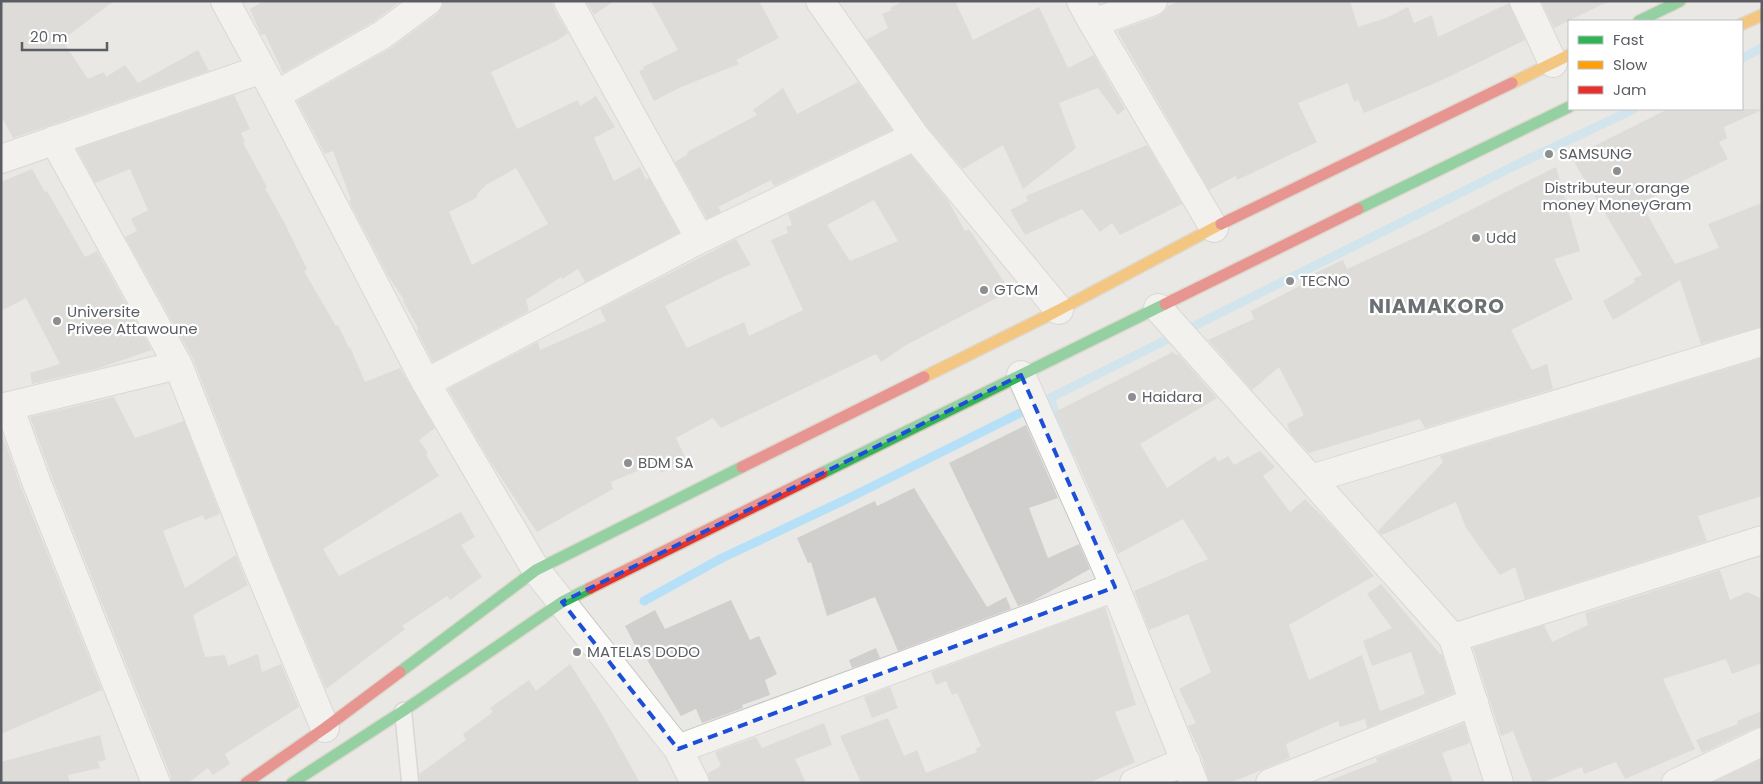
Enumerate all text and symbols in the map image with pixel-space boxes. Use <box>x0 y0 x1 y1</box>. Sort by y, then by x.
scale bar <box>22 20 108 52</box>
legend <box>1568 20 1743 110</box>
text: 20 m <box>30 26 68 47</box>
text: Fast <box>1613 29 1644 50</box>
text: Slow <box>1613 54 1648 75</box>
text: Jam <box>1613 79 1647 100</box>
place label: SAMSUNG <box>1559 143 1632 164</box>
marker: SAMSUNG <box>1543 148 1555 160</box>
marker: Distributeur orange money MoneyGram <box>1611 165 1623 177</box>
place label: Distributeur orange money MoneyGram <box>1542 177 1692 215</box>
place label: Udd <box>1486 227 1516 248</box>
marker: Udd <box>1470 232 1482 244</box>
place label: TECNO <box>1300 270 1350 291</box>
marker: TECNO <box>1284 275 1296 287</box>
place label: GTCM <box>994 279 1038 300</box>
marker: GTCM <box>978 284 990 296</box>
district label: NIAMAKORO <box>1369 292 1505 320</box>
place label: Universite Privee Attawoune <box>67 301 198 339</box>
marker: Universite Privee Attawoune <box>51 315 63 327</box>
place label: Haidara <box>1142 386 1202 407</box>
marker: Haidara <box>1126 391 1138 403</box>
place label: BDM SA <box>638 452 694 473</box>
marker: BDM SA <box>622 457 634 469</box>
place label: MATELAS DODO <box>587 641 700 662</box>
marker: MATELAS DODO <box>571 646 583 658</box>

